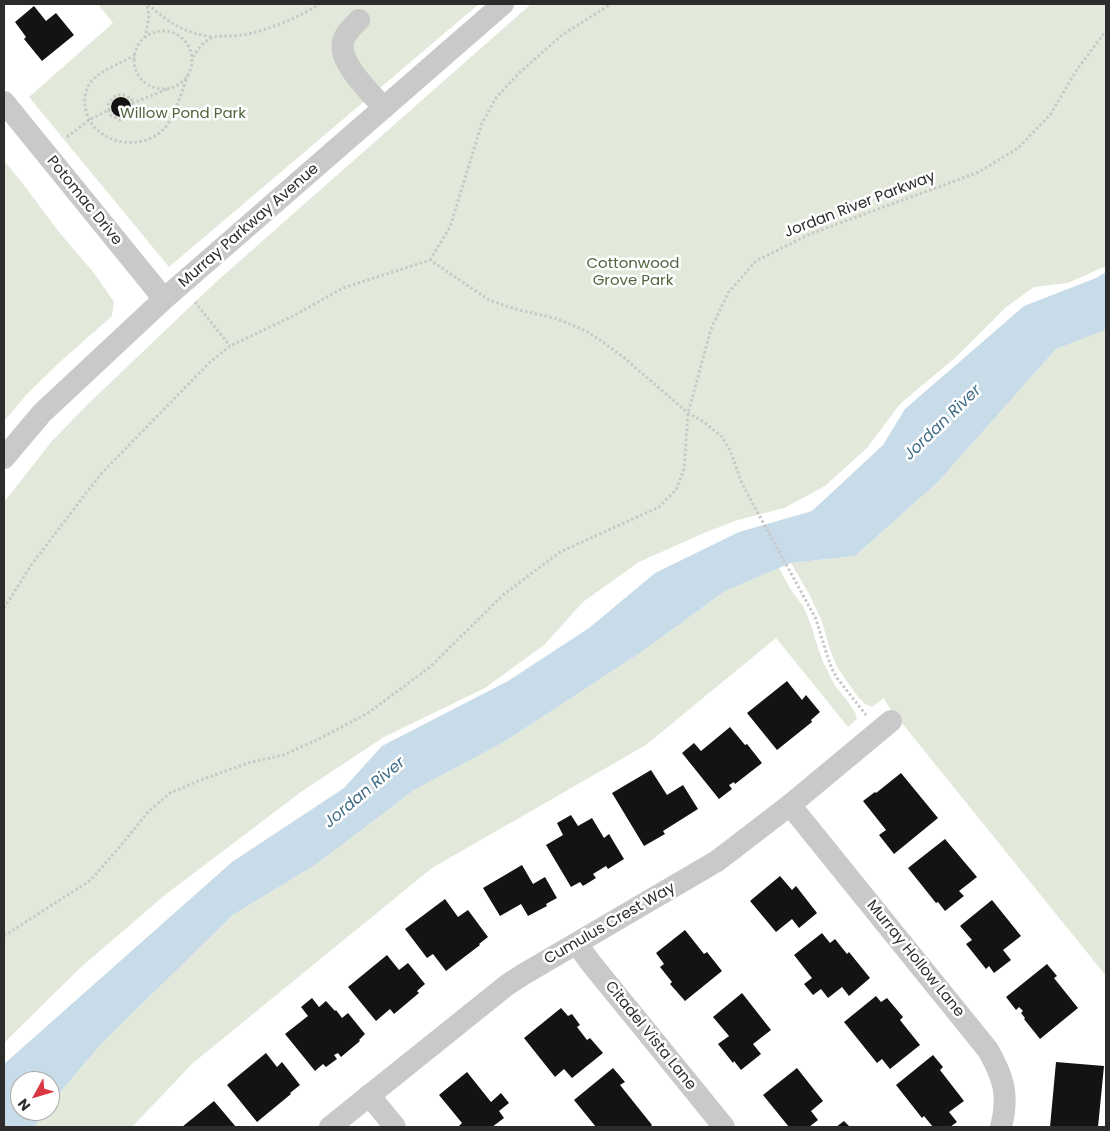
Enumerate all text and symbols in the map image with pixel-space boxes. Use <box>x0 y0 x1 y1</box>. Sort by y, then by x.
park label: Willow Pond Park <box>120 105 246 123</box>
street label: Potomac Drive <box>43 153 125 249</box>
street label: Murray Parkway Avenue <box>175 160 323 292</box>
street label: Jordan River Parkway <box>782 168 938 242</box>
park label: Cottonwood Grove Park <box>587 255 679 290</box>
water label: Jordan River <box>900 381 986 465</box>
water label: Jordan River <box>321 754 409 832</box>
street label: Cumulus Crest Way <box>541 879 679 969</box>
street label: Murray Hollow Lane <box>862 897 968 1021</box>
street label: Citadel Vista Lane <box>601 978 699 1094</box>
north arrow <box>10 1071 60 1121</box>
text: N <box>13 1094 35 1115</box>

